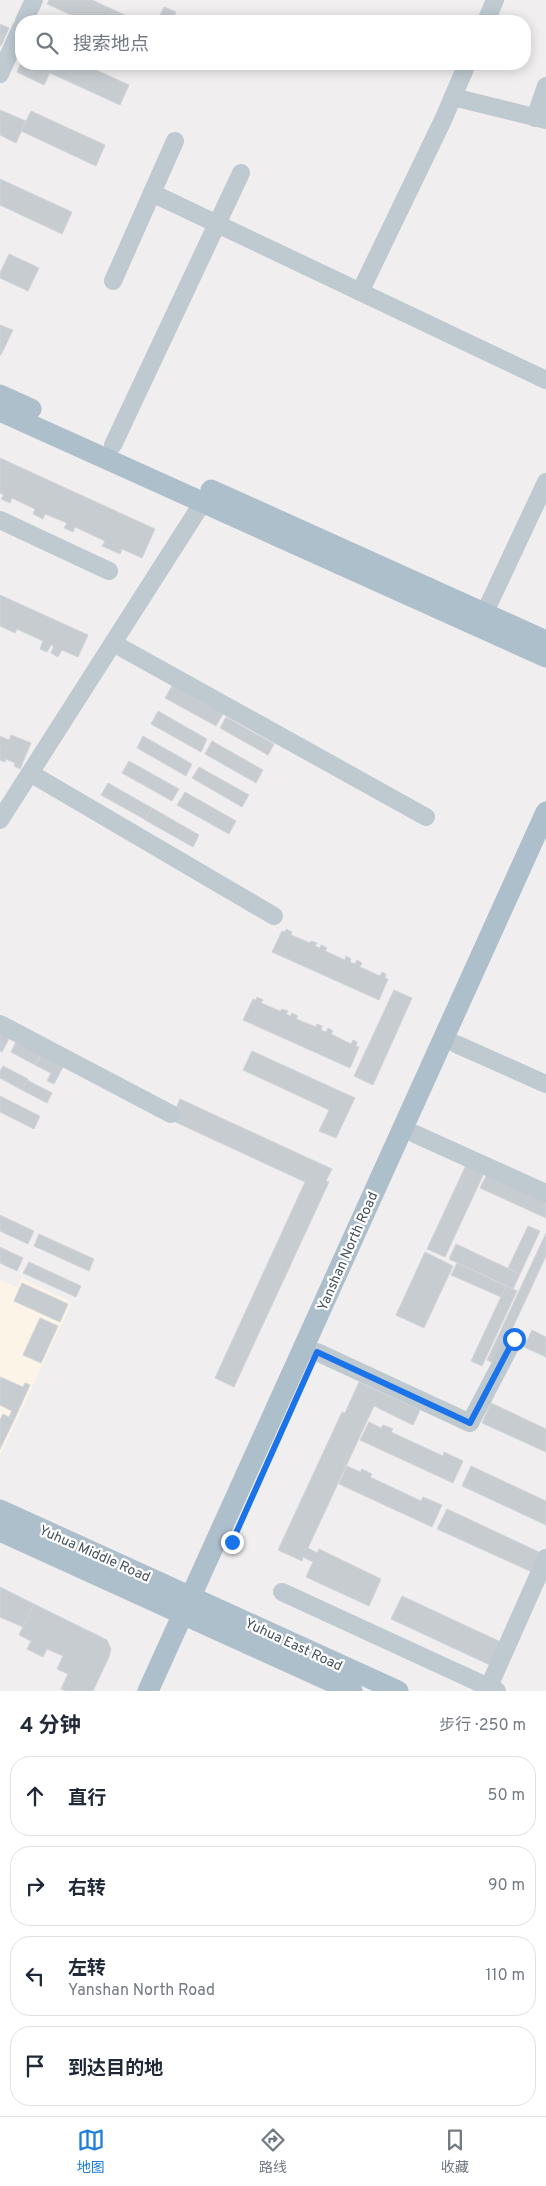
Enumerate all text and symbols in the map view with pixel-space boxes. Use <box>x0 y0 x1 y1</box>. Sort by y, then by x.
search box <box>15 15 531 70</box>
icon: search <box>33 29 61 57</box>
text: 搜索地点 <box>73 33 149 57</box>
street label: Yanshan North Road <box>314 1189 382 1314</box>
route start <box>503 1328 526 1351</box>
street label: Yuhua Middle Road <box>36 1522 153 1587</box>
route end <box>221 1531 244 1554</box>
street label: Yuhua East Road <box>242 1615 345 1675</box>
text: 4 分钟 <box>20 1713 81 1740</box>
text: 步行 · 250 m <box>439 1716 526 1736</box>
icon: ahead <box>21 1782 49 1810</box>
text: 50 m <box>488 1786 525 1806</box>
text: 直行 <box>68 1787 106 1811</box>
icon: right <box>21 1872 49 1900</box>
text: 90 m <box>488 1876 525 1896</box>
text: 右转 <box>68 1877 106 1901</box>
text: 左转 <box>68 1957 106 1981</box>
icon: left <box>21 1962 49 1990</box>
text: 110 m <box>485 1966 525 1986</box>
text: Yanshan North Road <box>68 1981 215 2001</box>
icon: arrive <box>21 2052 49 2080</box>
text: 到达目的地 <box>68 2057 163 2081</box>
tab: 地图 <box>77 2126 105 2177</box>
tab: 路线 <box>259 2126 287 2177</box>
tab: 收藏 <box>441 2126 469 2177</box>

